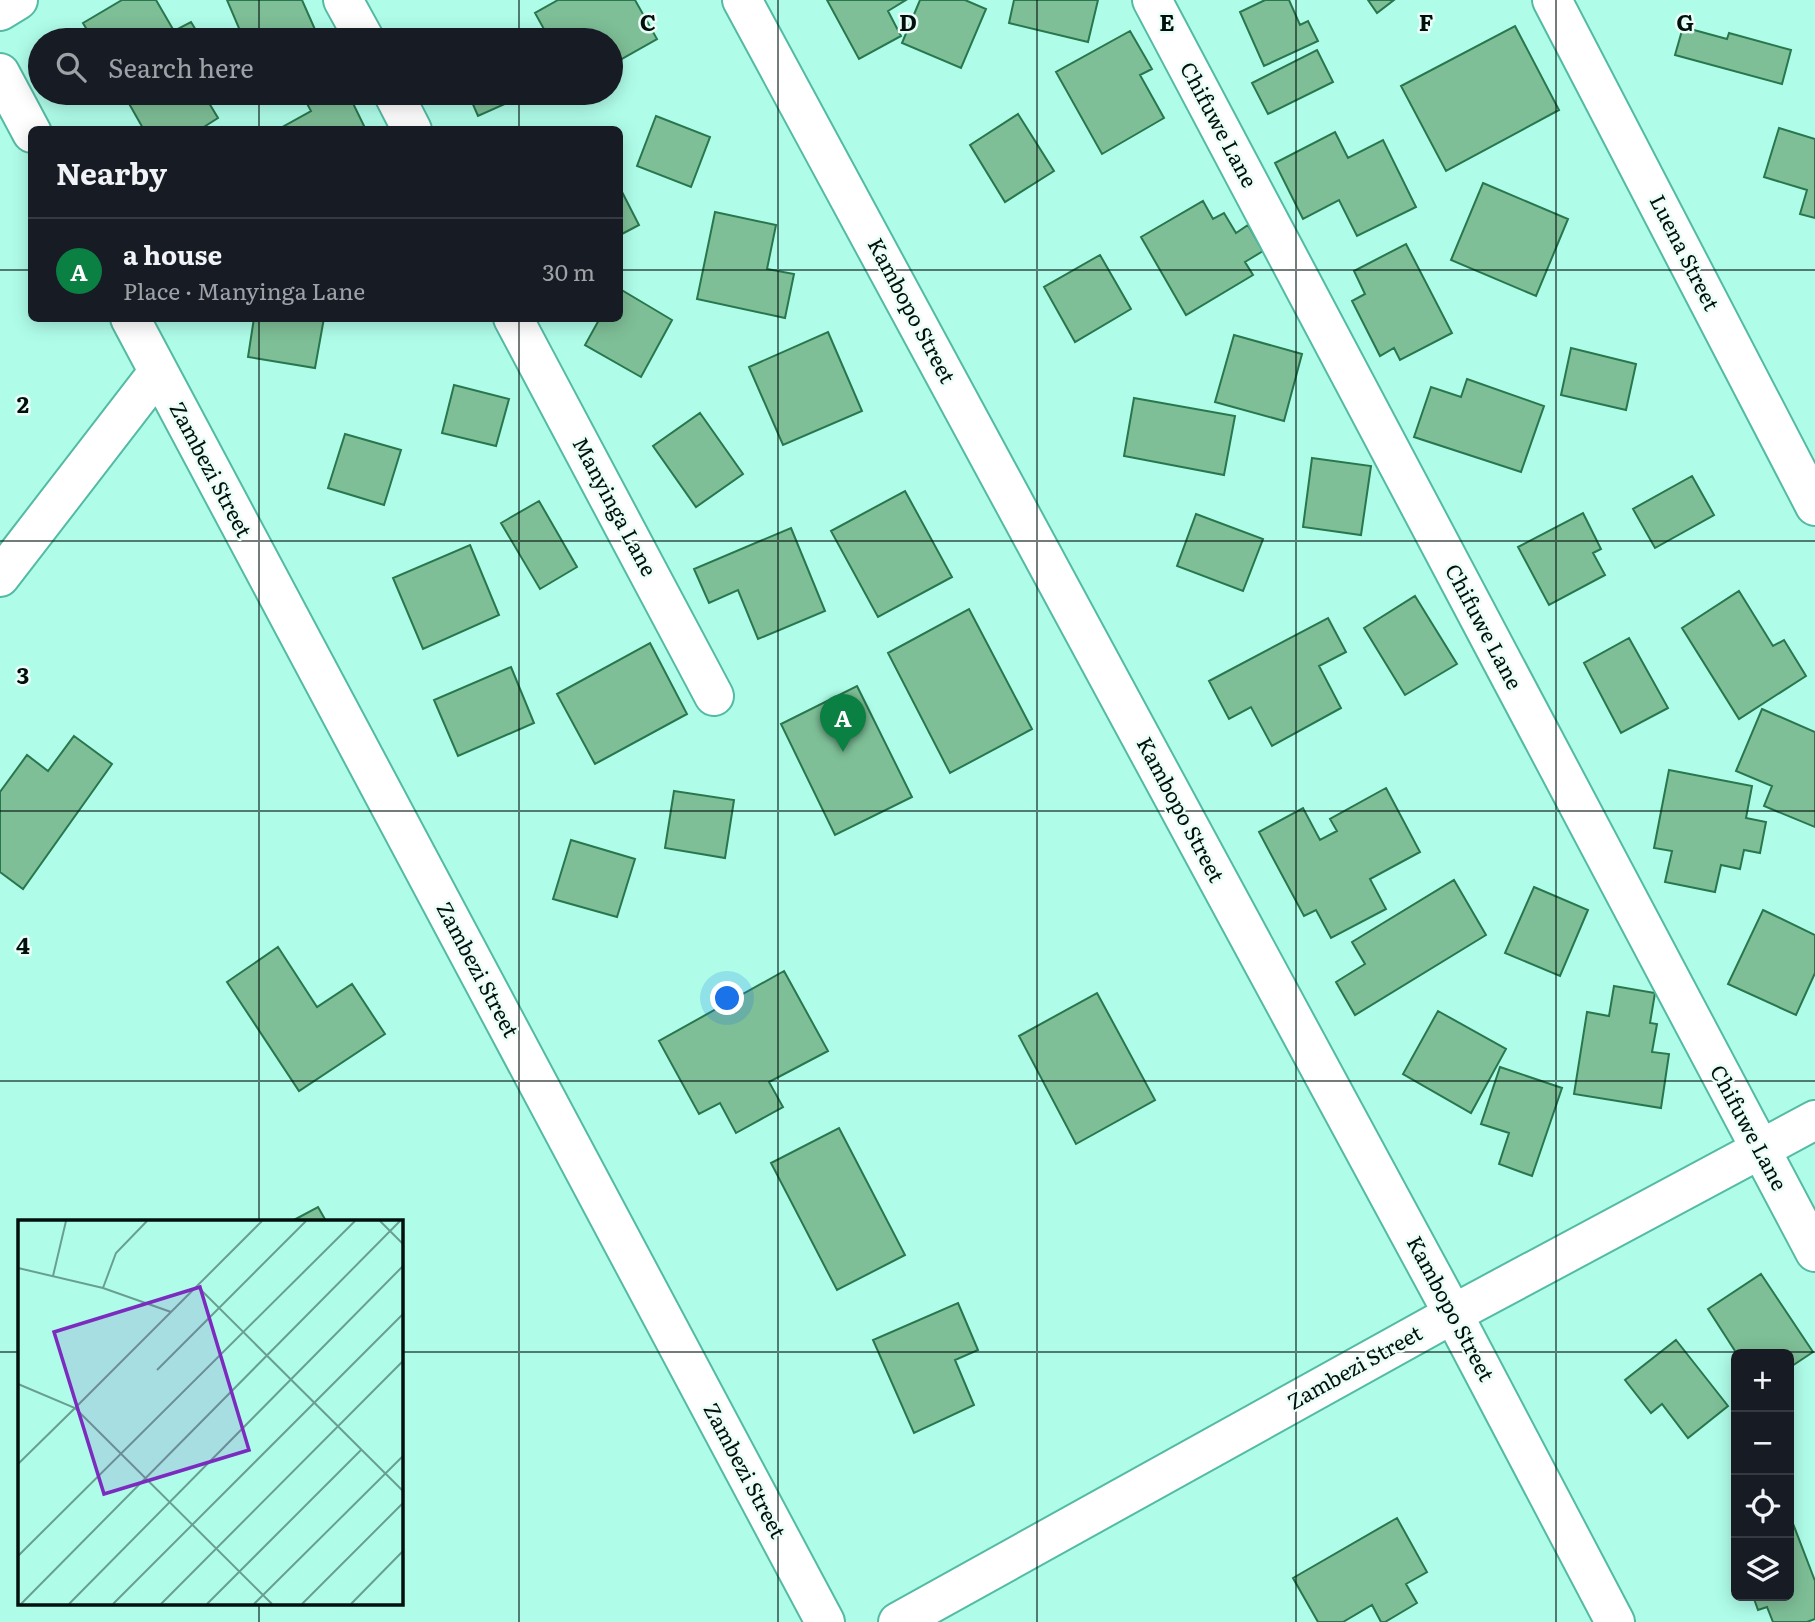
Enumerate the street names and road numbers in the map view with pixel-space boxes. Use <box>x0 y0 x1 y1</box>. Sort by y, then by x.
street label: Chifuwe Lane <box>1174 55 1266 192</box>
street label: Luena Street <box>1644 188 1729 316</box>
street label: Kambopo Street <box>862 232 965 389</box>
street label: Zambezi Street <box>163 395 261 543</box>
street label: Manyinga Lane <box>566 431 666 581</box>
street label: Chifuwe Lane <box>1439 557 1531 694</box>
street label: Kambopo Street <box>1131 731 1234 888</box>
street label: Zambezi Street <box>430 895 528 1043</box>
street label: Chifuwe Lane <box>1704 1058 1796 1195</box>
street label: Kambopo Street <box>1401 1230 1504 1387</box>
street label: Zambezi Street <box>1281 1316 1427 1416</box>
street label: Zambezi Street <box>697 1396 795 1544</box>

